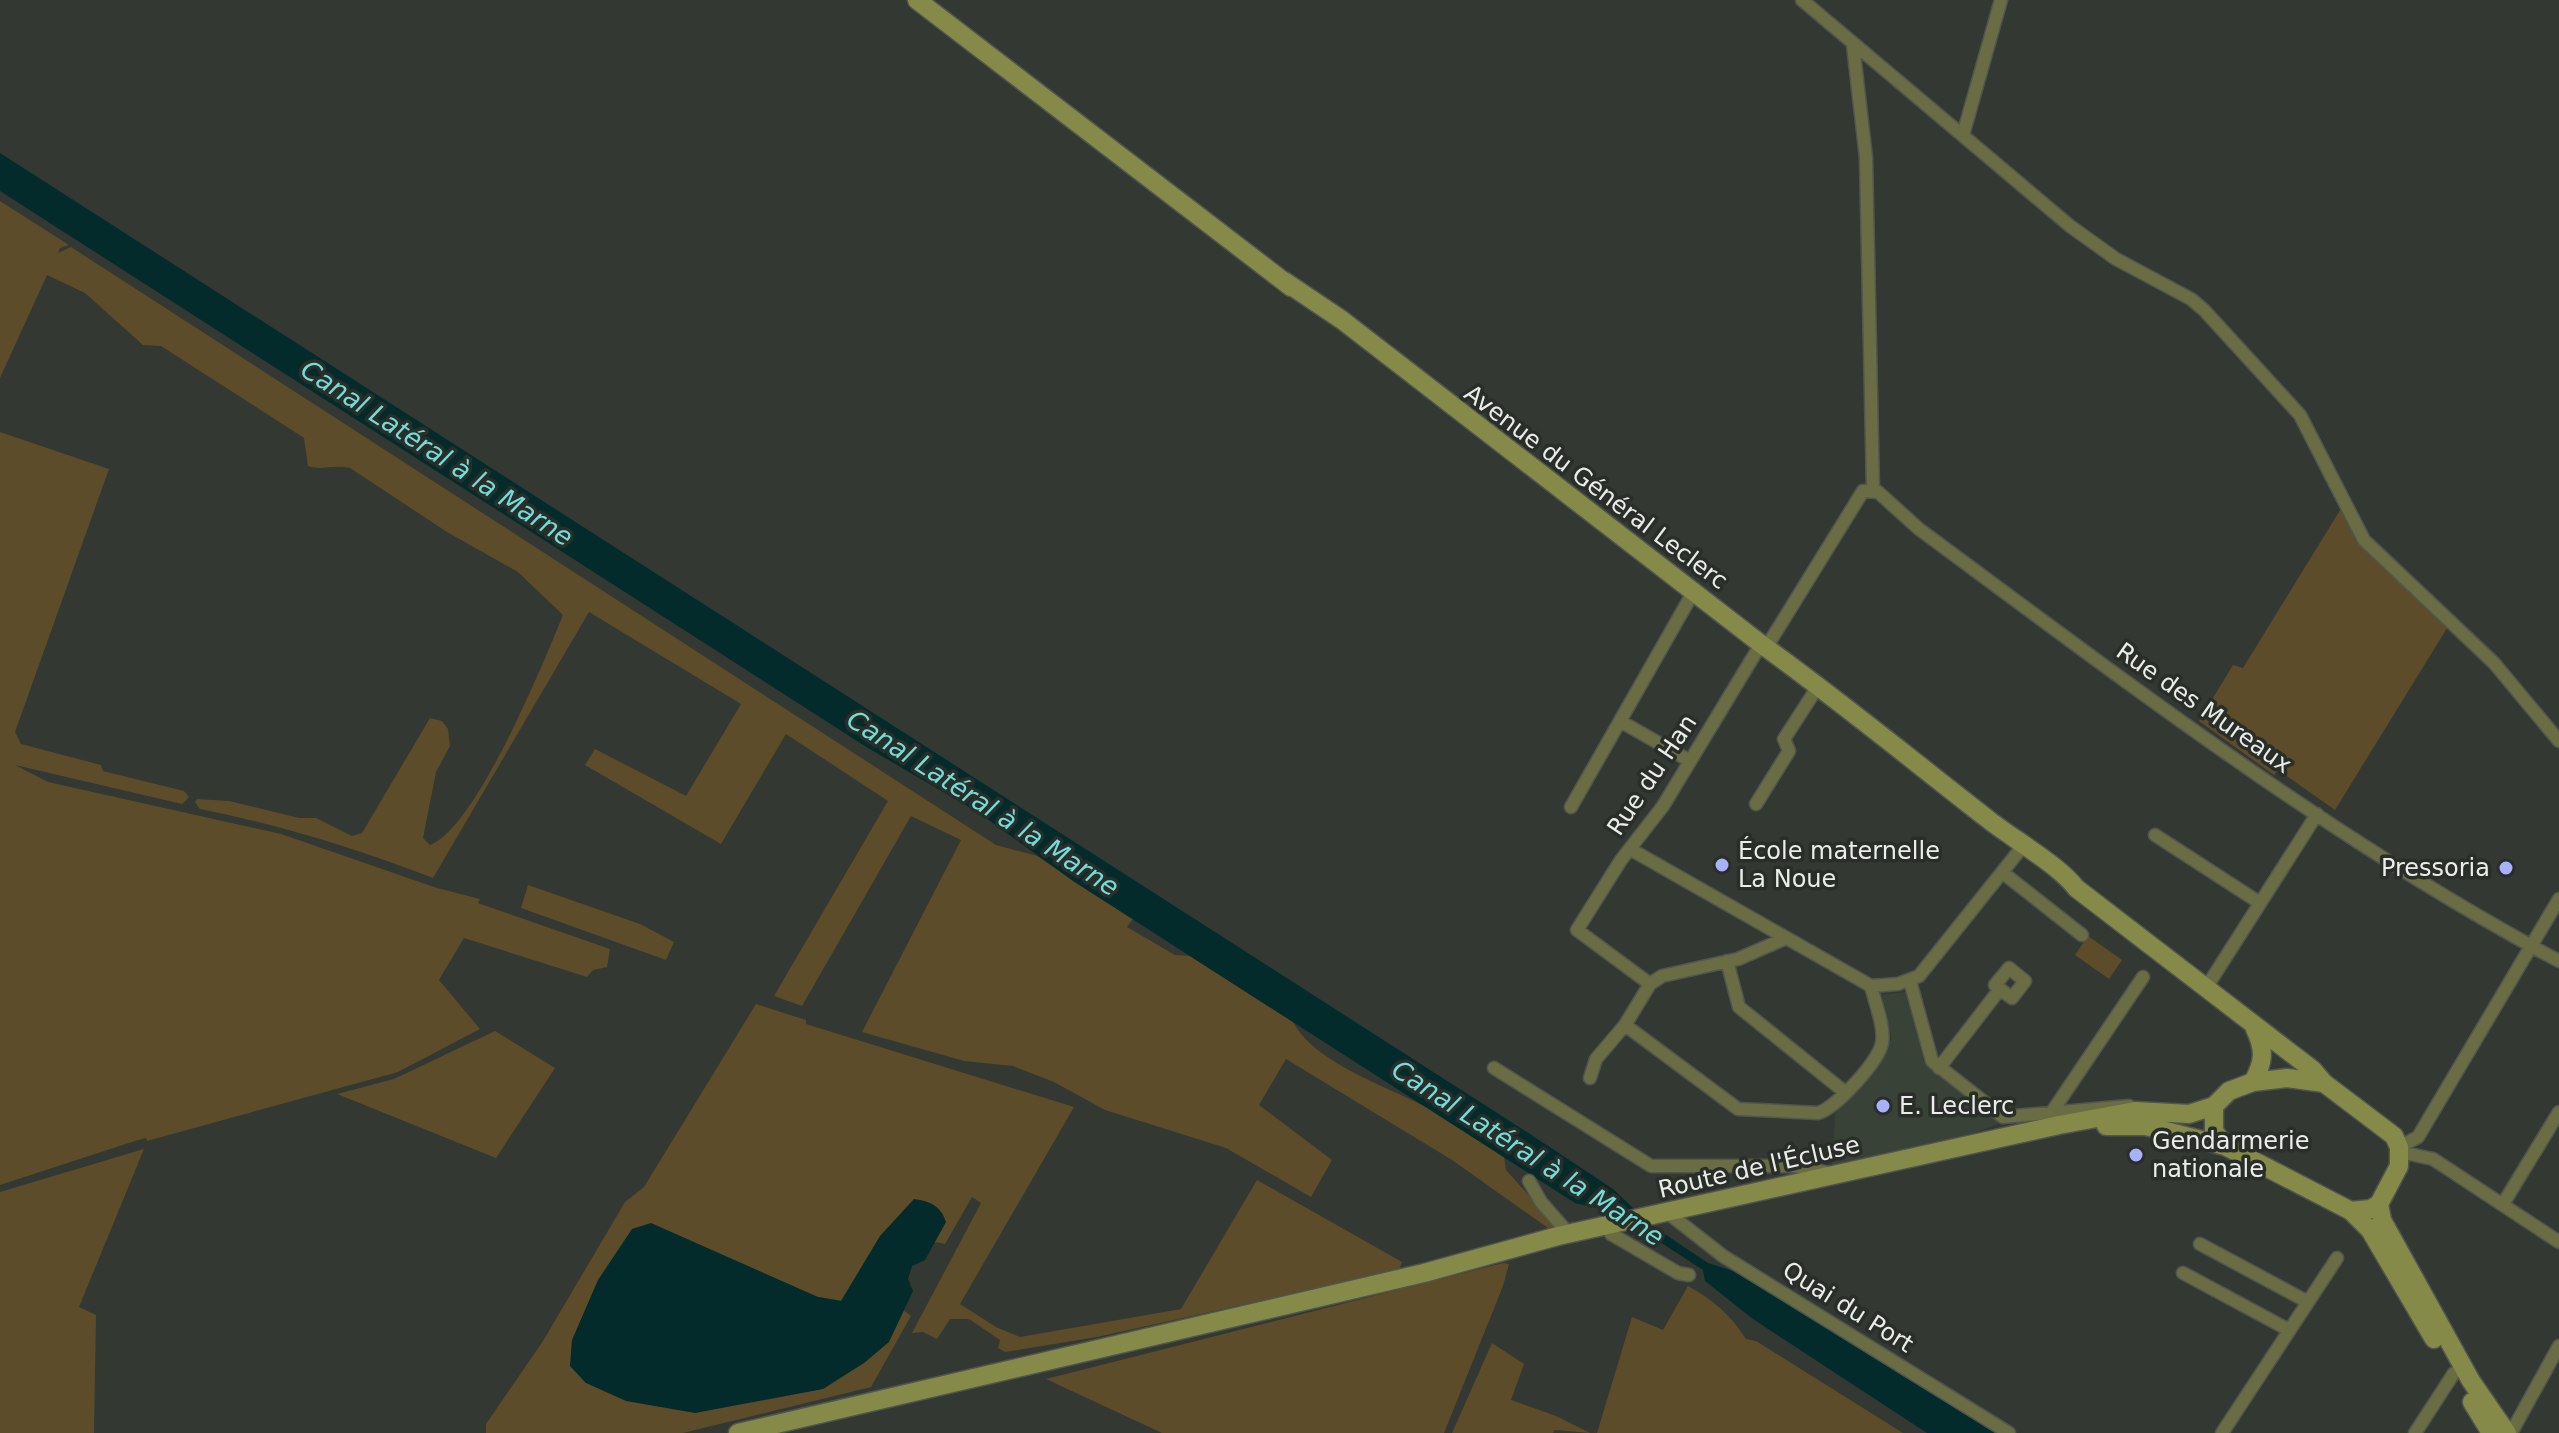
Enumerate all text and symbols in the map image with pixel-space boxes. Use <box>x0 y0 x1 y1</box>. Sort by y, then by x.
water label: Canal Latéral à la Marne <box>296 354 578 552</box>
street label: Avenue du Général Leclerc <box>1459 379 1733 595</box>
street label: Rue des Mureaux <box>2111 637 2297 779</box>
water label: Canal Latéral à la Marne <box>842 704 1124 902</box>
street label: Rue du Han <box>1601 709 1703 841</box>
place label: École maternelle La Noue <box>1738 836 1940 893</box>
place label: Pressoria <box>2381 854 2490 882</box>
marker: École maternelle La Noue <box>1713 856 1731 874</box>
marker: Pressoria <box>2497 859 2515 877</box>
water label: Canal Latéral à la Marne <box>1387 1054 1669 1252</box>
place label: E. Leclerc <box>1899 1092 2014 1120</box>
marker: E. Leclerc <box>1874 1097 1892 1115</box>
place label: Gendarmerie nationale <box>2152 1127 2309 1183</box>
street label: Route de l'Écluse <box>1655 1129 1862 1204</box>
marker: Gendarmerie nationale <box>2127 1146 2145 1164</box>
street label: Quai du Port <box>1778 1256 1918 1358</box>

